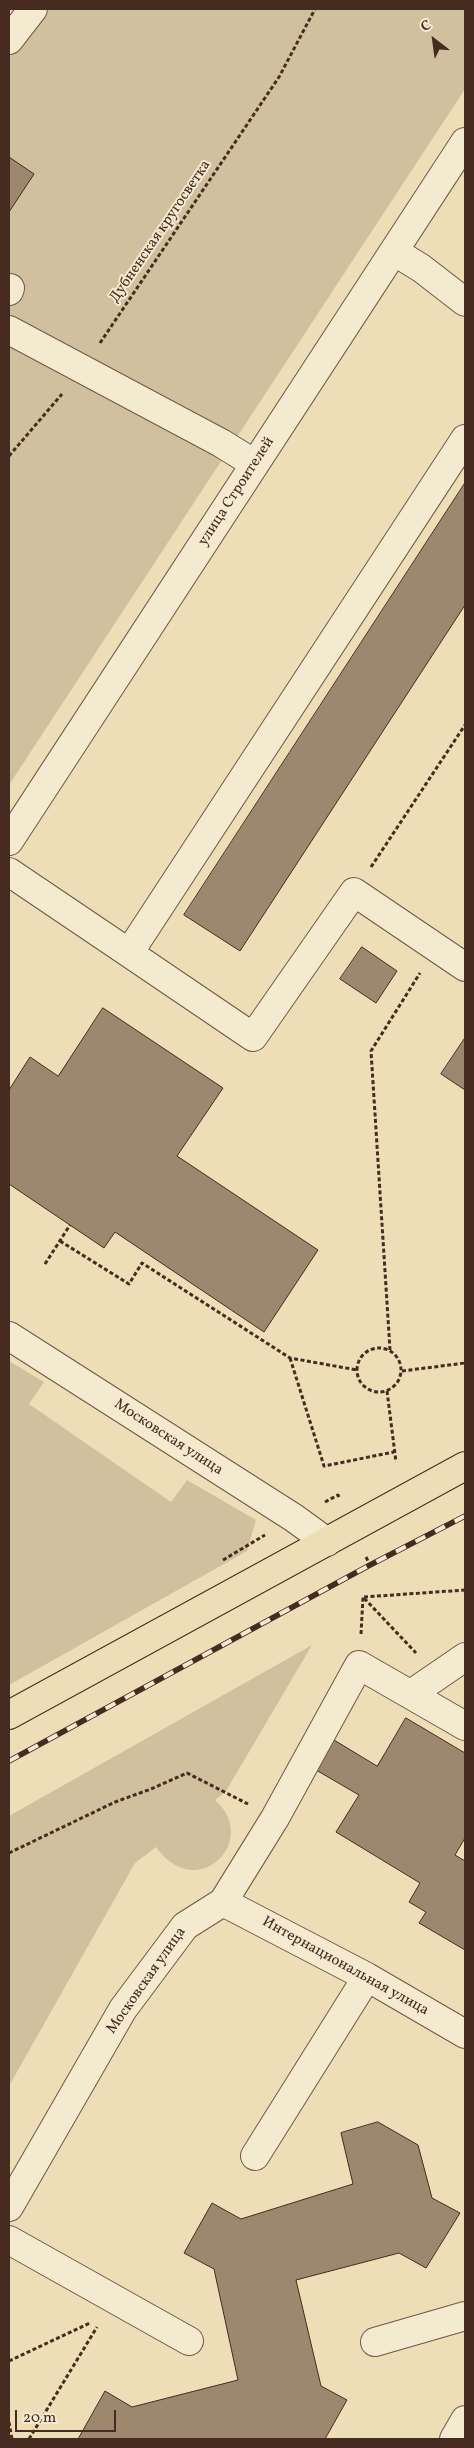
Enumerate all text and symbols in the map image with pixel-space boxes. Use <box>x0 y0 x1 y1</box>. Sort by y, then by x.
north arrow <box>409 15 459 65</box>
text: С <box>418 16 435 37</box>
street label: Дубненская кругосветка <box>107 157 215 307</box>
street label: улица Строителей <box>195 434 279 550</box>
street label: Московская улица <box>110 1396 226 1480</box>
street label: Интернациональная улица <box>258 1914 432 2020</box>
street label: Московская улица <box>103 1924 191 2038</box>
scale bar <box>18 2400 119 2432</box>
text: 20 m <box>23 2408 56 2429</box>

